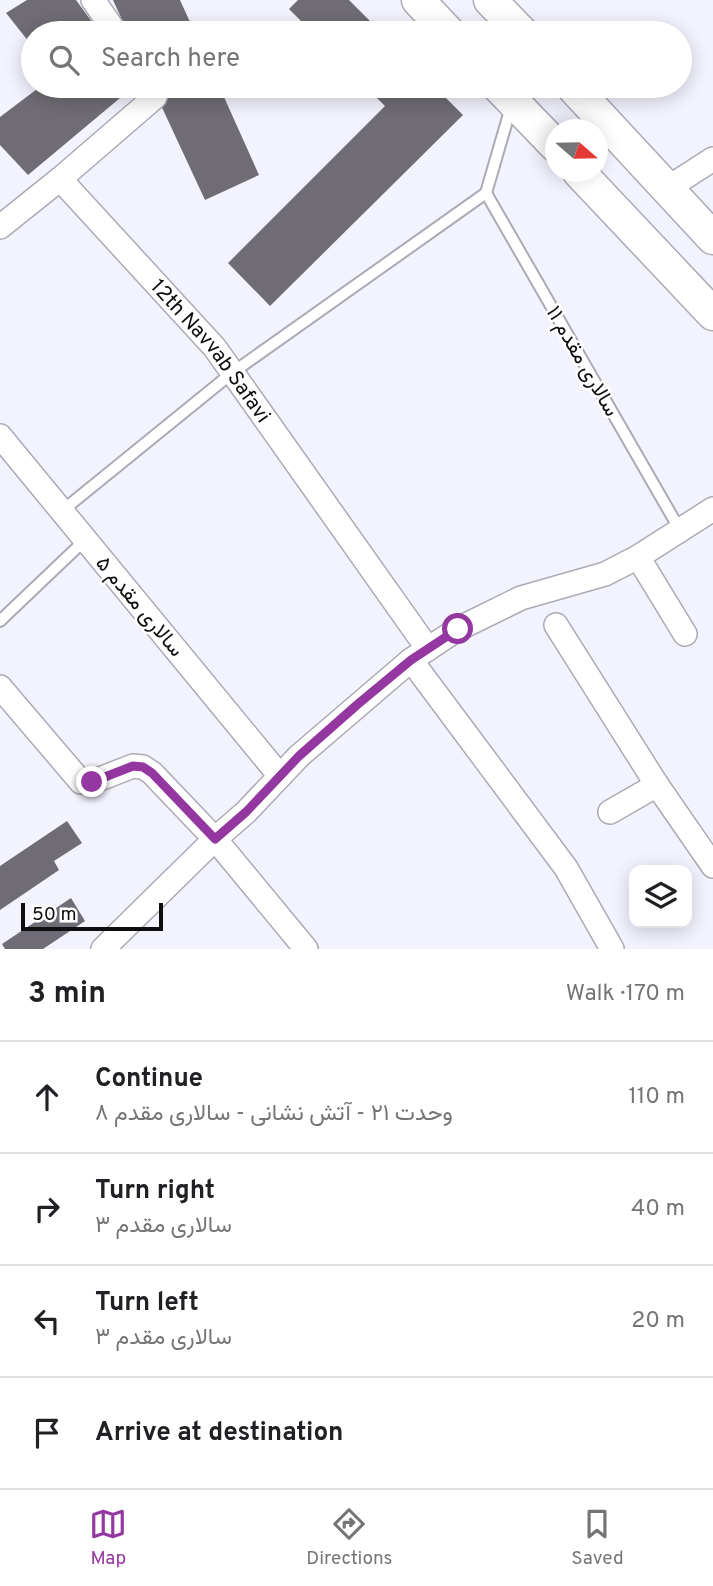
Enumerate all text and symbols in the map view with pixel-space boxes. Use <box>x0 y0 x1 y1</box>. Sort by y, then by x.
search box <box>21 21 692 98</box>
icon: search <box>45 41 83 79</box>
text: Search here <box>101 43 240 76</box>
north arrow <box>545 119 608 182</box>
street label: 12th Navvab Safavi <box>144 274 276 429</box>
street label: سالاری مقدم ۱۱ <box>539 302 624 422</box>
street label: سالاری مقدم ۵ <box>89 551 189 663</box>
route start <box>442 613 473 644</box>
route end <box>76 766 107 797</box>
map controls <box>629 865 692 928</box>
button: layers <box>629 865 692 928</box>
scale bar <box>21 900 163 932</box>
text: 50 m <box>32 903 77 927</box>
text: 3 min <box>28 976 106 1013</box>
text: Walk · 170 m <box>566 980 685 1009</box>
text: Continue <box>95 1063 203 1096</box>
icon: ahead <box>28 1078 66 1116</box>
text: 110 m <box>628 1083 685 1112</box>
text: وحدت ۲۱ - آتش نشانی - سالاری مقدم ۸ <box>95 1100 453 1129</box>
text: Turn right <box>95 1175 215 1208</box>
icon: right <box>28 1190 66 1228</box>
text: 40 m <box>631 1195 685 1224</box>
text: سالاری مقدم ۳ <box>95 1212 232 1241</box>
text: Turn left <box>95 1287 199 1320</box>
icon: left <box>28 1302 66 1340</box>
text: 20 m <box>631 1307 685 1336</box>
text: سالاری مقدم ۳ <box>95 1324 232 1353</box>
icon: arrive <box>28 1414 66 1452</box>
text: Arrive at destination <box>95 1417 343 1450</box>
tab: Map <box>89 1505 127 1571</box>
tab: Directions <box>306 1505 393 1571</box>
tab: Saved <box>571 1505 624 1571</box>

